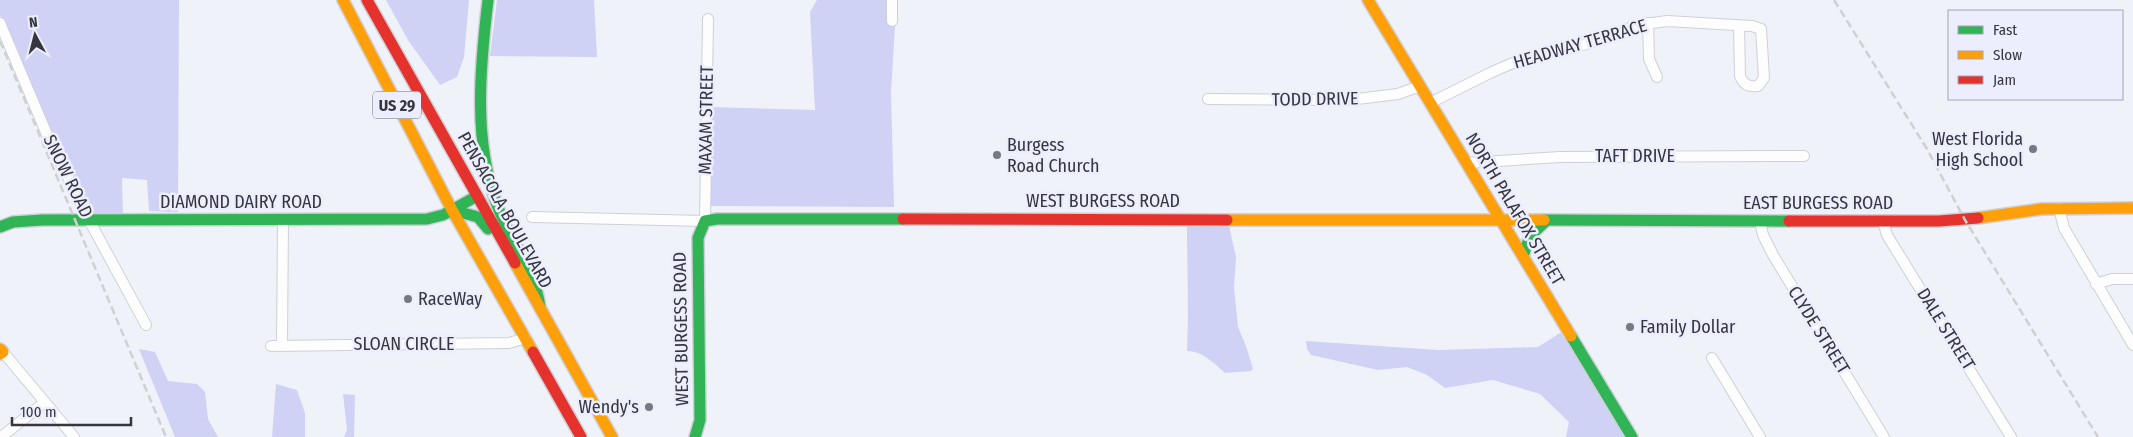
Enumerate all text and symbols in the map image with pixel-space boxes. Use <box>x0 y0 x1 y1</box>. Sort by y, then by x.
north arrow <box>10 10 60 60</box>
legend <box>1948 10 2123 100</box>
text: N <box>28 14 39 32</box>
street label: HEADWAY TERRACE <box>1511 14 1649 74</box>
text: Fast <box>1993 21 2017 39</box>
text: Slow <box>1993 46 2022 64</box>
street label: MAXAM STREET <box>694 64 718 175</box>
text: Jam <box>1993 71 2016 89</box>
street label: TODD DRIVE <box>1271 87 1359 111</box>
road number: US 29 <box>373 92 421 118</box>
street label: PENSACOLA BOULEVARD <box>453 128 557 292</box>
place label: West Florida High School <box>1932 128 2023 171</box>
street label: NORTH PALAFOX STREET <box>1461 129 1570 290</box>
street label: SNOW ROAD <box>38 131 98 221</box>
place label: Burgess Road Church <box>1007 134 1099 177</box>
marker: West Florida High School <box>2027 143 2039 155</box>
street label: TAFT DRIVE <box>1595 145 1675 167</box>
marker: Burgess Road Church <box>991 149 1003 161</box>
street label: WEST BURGESS ROAD <box>1026 190 1180 212</box>
street label: DIAMOND DAIRY ROAD <box>160 191 322 213</box>
street label: EAST BURGESS ROAD <box>1743 192 1893 214</box>
street label: WEST BURGESS ROAD <box>669 252 693 406</box>
street label: CLYDE STREET <box>1783 282 1855 379</box>
street label: DALE STREET <box>1912 284 1980 375</box>
place label: RaceWay <box>418 288 482 310</box>
marker: RaceWay <box>402 293 414 305</box>
place label: Family Dollar <box>1640 316 1736 338</box>
marker: Family Dollar <box>1624 321 1636 333</box>
street label: SLOAN CIRCLE <box>354 333 454 355</box>
scale bar <box>12 394 131 426</box>
place label: Wendy's <box>579 396 639 418</box>
marker: Wendy's <box>643 401 655 413</box>
text: 100 m <box>20 403 57 421</box>

